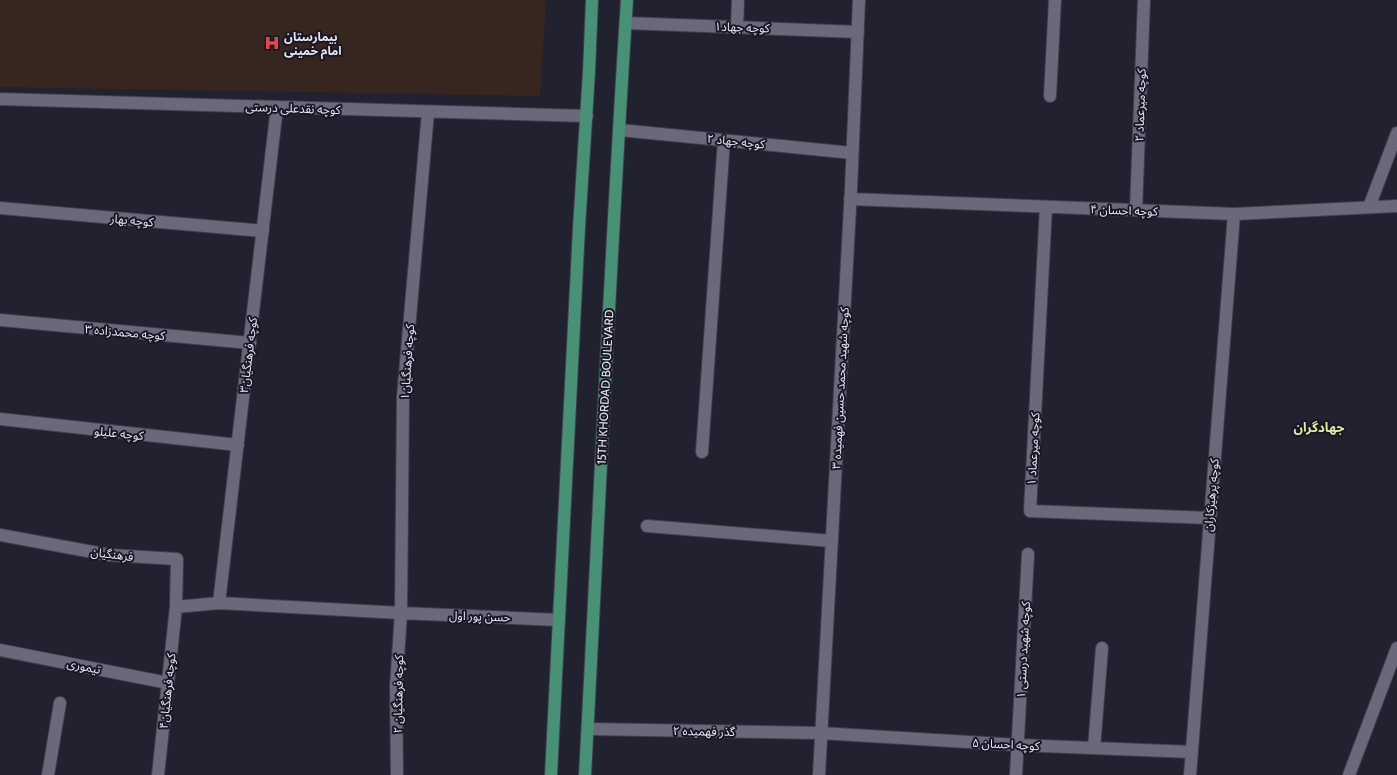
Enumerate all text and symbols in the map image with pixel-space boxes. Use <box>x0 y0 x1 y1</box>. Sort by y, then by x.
street label: کوچه جهاد۱ <box>714 19 771 37</box>
place label: بیمارستان امام خمینی <box>284 29 342 60</box>
hospital icon: بیمارستان امام خمینی <box>263 34 281 52</box>
street label: کوچه میرعماد ۲ <box>1131 67 1150 142</box>
street label: کوچه نقدعلی درستی <box>245 99 342 118</box>
street label: کوچه جهاد ۲ <box>706 131 767 153</box>
street label: کوچه احسان ۴ <box>1090 201 1159 220</box>
street label: کوچه بهار <box>109 211 155 230</box>
street label: کوچه شهید محمد حسین فهمیده ۳ <box>828 306 853 469</box>
street label: 15TH KHORDAD BOULEVARD <box>593 309 617 465</box>
street label: کوچه فرهنگیان۳ <box>236 315 261 394</box>
street label: کوچه محمدزاده ۳ <box>84 321 167 344</box>
street label: کوچه فرهنگیان۱ <box>397 323 418 401</box>
street label: کوچه میرعماد ۱ <box>1024 411 1043 486</box>
district label: جهادگران <box>1293 419 1345 435</box>
street label: کوچه علیلو <box>93 423 145 444</box>
street label: کوچه پرهیزکاران <box>1200 457 1223 532</box>
street label: فرهنگیان <box>90 544 134 564</box>
street label: کوچه شهید درستی ۱ <box>1013 600 1034 699</box>
street label: حسن پور اول <box>449 607 511 626</box>
street label: کوچه فرهنگیان۴ <box>156 651 180 730</box>
street label: کوچه فرهنگیان ۲ <box>390 653 407 734</box>
street label: تیموری <box>66 655 103 677</box>
street label: گذر فهمیده ۲ <box>673 723 736 739</box>
street label: کوچه احسان ۵ <box>972 735 1041 754</box>

